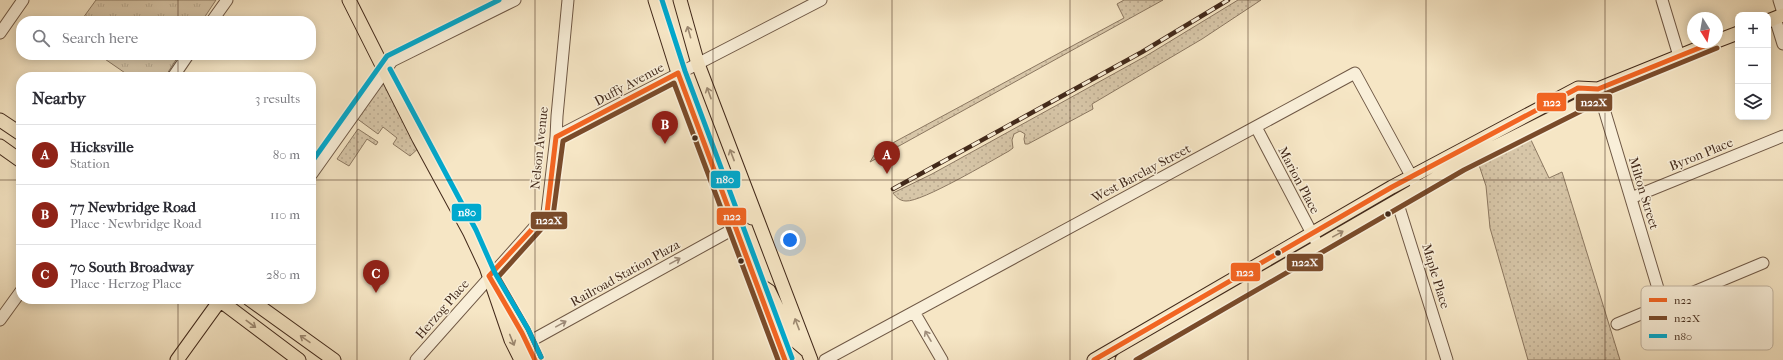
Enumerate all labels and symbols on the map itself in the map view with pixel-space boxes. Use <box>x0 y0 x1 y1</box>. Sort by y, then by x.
north arrow <box>1687 12 1723 48</box>
one-way arrow <box>685 26 692 39</box>
street label: Duffy Avenue <box>592 59 667 109</box>
one-way arrow <box>705 88 713 100</box>
line badge: n22 <box>1536 92 1567 112</box>
line badge: n22X <box>1575 93 1613 112</box>
text: n22 <box>1542 96 1561 109</box>
text: n22X <box>1580 96 1608 109</box>
street label: Nelson Avenue <box>527 105 551 190</box>
pin: B <box>652 111 678 144</box>
unlabelled marker <box>690 133 700 143</box>
street label: Byron Place <box>1667 134 1736 174</box>
street label: West Barclay Street <box>1088 140 1193 206</box>
pin: A <box>874 141 900 174</box>
street label: Marion Place <box>1275 144 1323 217</box>
one-way arrow <box>728 149 736 161</box>
street label: Milton Street <box>1626 155 1662 231</box>
line badge: n80 <box>710 170 741 189</box>
text: n80 <box>715 173 734 186</box>
line badge: n80 <box>451 203 482 222</box>
text: n80 <box>457 206 476 219</box>
line badge: n22 <box>716 207 747 226</box>
unlabelled marker <box>1383 209 1393 219</box>
text: n22 <box>722 210 741 223</box>
line badge: n22X <box>530 211 568 230</box>
text: n22X <box>535 214 563 227</box>
your location <box>780 230 800 250</box>
one-way arrow <box>1331 230 1343 238</box>
street label: Railroad Station Plaza <box>568 236 683 309</box>
street label: Maple Place <box>1419 242 1453 311</box>
unlabelled marker <box>1273 248 1283 258</box>
line badge: n22X <box>1286 253 1324 272</box>
unlabelled marker <box>736 256 746 266</box>
text: n22X <box>1291 256 1319 269</box>
one-way arrow <box>669 257 681 265</box>
pin: C <box>363 260 389 293</box>
line badge: n22 <box>1230 262 1261 282</box>
text: n22 <box>1235 266 1254 279</box>
street label: Herzog Place <box>412 276 472 342</box>
legend <box>1641 286 1773 350</box>
text: n22 <box>1674 294 1692 307</box>
text: n22X <box>1674 312 1701 325</box>
one-way arrow <box>792 318 800 330</box>
one-way arrow <box>245 320 256 328</box>
one-way arrow <box>555 320 567 327</box>
one-way arrow <box>923 330 931 342</box>
text: n80 <box>1674 330 1692 343</box>
one-way arrow <box>508 333 516 345</box>
one-way arrow <box>300 335 311 343</box>

